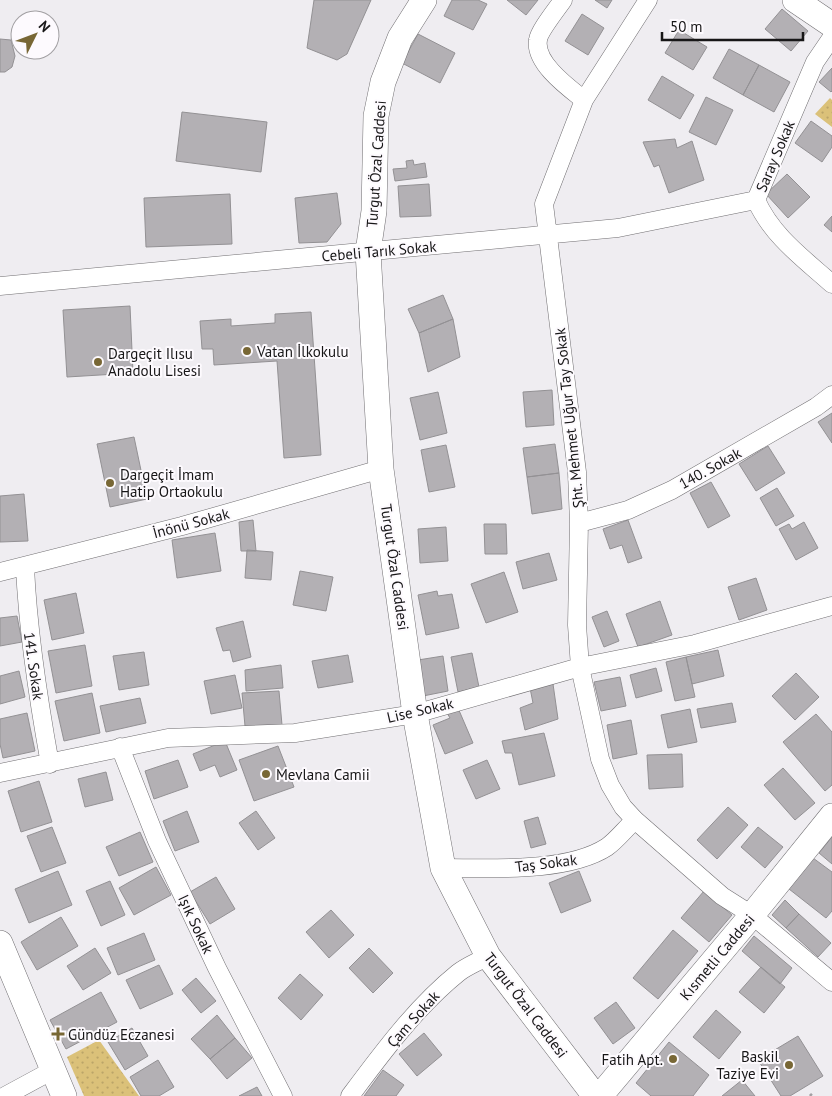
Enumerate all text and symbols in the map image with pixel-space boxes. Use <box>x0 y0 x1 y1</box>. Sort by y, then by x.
north arrow <box>10 10 60 60</box>
scale bar <box>662 10 803 42</box>
text: N <box>35 17 54 36</box>
text: 50 m <box>670 17 703 36</box>
street label: Turgut Özal Caddesi <box>362 100 390 228</box>
street label: Saray Sokak <box>751 116 799 195</box>
street label: Cebeli Tarık Sokak <box>321 236 438 265</box>
street label: Şht. Mehmet Uğur Tay Sokak <box>550 326 588 509</box>
place label: Vatan İlkokulu <box>256 342 348 361</box>
place label: Dargeçit Ilısu Anadolu Lisesi <box>108 344 201 380</box>
marker: Vatan İlkokulu <box>241 345 253 357</box>
marker: Dargeçit Ilısu Anadolu Lisesi <box>92 356 104 368</box>
street label: 140. Sokak <box>675 443 745 493</box>
place label: Dargeçit İmam Hatip Ortaokulu <box>120 465 223 501</box>
marker: Dargeçit İmam Hatip Ortaokulu <box>104 477 116 489</box>
street label: İnönü Sokak <box>151 503 232 542</box>
street label: Turgut Özal Caddesi <box>377 503 413 631</box>
street label: 141. Sokak <box>20 631 48 702</box>
street label: Lise Sokak <box>385 693 456 727</box>
place label: Mevlana Camii <box>276 765 370 784</box>
marker: Mevlana Camii <box>260 768 272 780</box>
street label: Taş Sokak <box>514 850 579 876</box>
street label: Işık Sokak <box>174 891 218 957</box>
street label: Kısmetli Caddesi <box>675 910 759 1004</box>
street label: Turgut Özal Caddesi <box>480 948 572 1062</box>
street label: Çam Sokak <box>383 986 444 1051</box>
place label: Gündüz Eczanesi <box>68 1025 175 1044</box>
marker: Gündüz Eczanesi <box>52 1028 64 1040</box>
place label: Baskil Taziye Evi <box>716 1047 780 1083</box>
place label: Fatih Apt. <box>602 1050 663 1069</box>
marker: Fatih Apt. <box>667 1053 679 1065</box>
marker: Baskil Taziye Evi <box>783 1059 795 1071</box>

